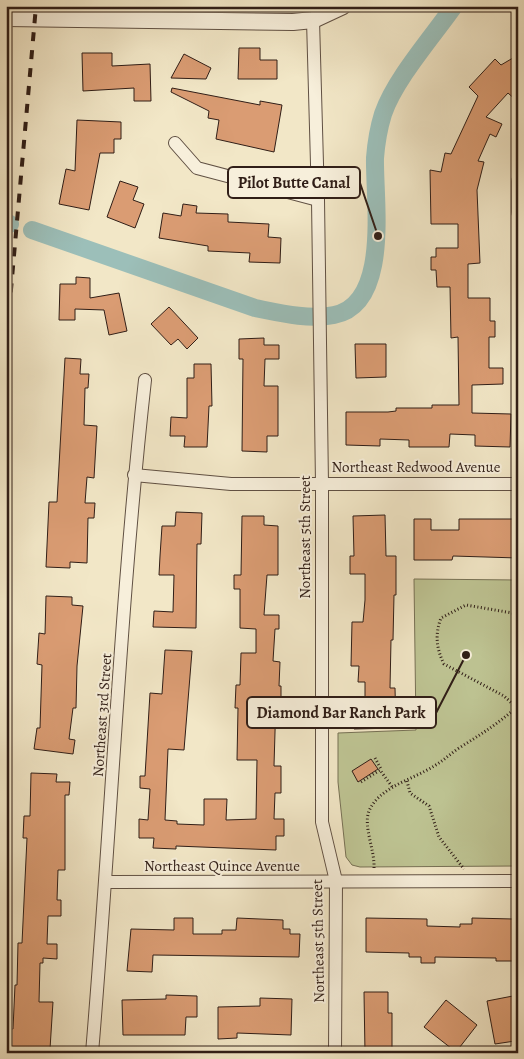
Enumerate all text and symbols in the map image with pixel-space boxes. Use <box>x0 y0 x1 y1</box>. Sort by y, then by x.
callout: Pilot Butte Canal <box>228 167 360 198</box>
text: Pilot Butte Canal <box>238 172 351 194</box>
street label: Northeast Redwood Avenue <box>332 457 501 477</box>
street label: Northeast 5th Street <box>295 475 315 599</box>
street label: Northeast 3rd Street <box>88 652 116 778</box>
callout: Diamond Bar Ranch Park <box>247 697 436 728</box>
text: Diamond Bar Ranch Park <box>256 702 426 724</box>
street label: Northeast Quince Avenue <box>144 856 300 876</box>
street label: Northeast 5th Street <box>307 879 329 1003</box>

